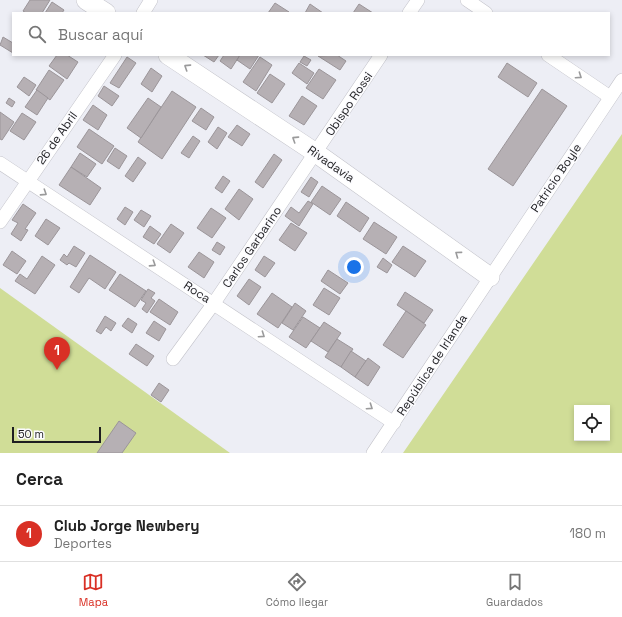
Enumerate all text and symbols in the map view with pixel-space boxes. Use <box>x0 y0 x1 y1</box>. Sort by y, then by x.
search box <box>12 12 610 56</box>
icon: search <box>26 23 48 45</box>
text: Buscar aquí <box>58 25 143 44</box>
one-way arrow <box>184 65 191 72</box>
street label: Obispo Rossi <box>322 69 376 139</box>
one-way arrow <box>575 71 582 79</box>
street label: 26 de Abril <box>33 108 81 168</box>
one-way arrow <box>292 136 299 144</box>
street label: Patricio Boyle <box>527 140 585 216</box>
street label: Rivadavia <box>304 142 358 186</box>
one-way arrow <box>40 188 47 196</box>
street label: Carlos Garbarino <box>219 203 285 291</box>
one-way arrow <box>455 251 462 259</box>
your location <box>344 257 364 277</box>
one-way arrow <box>149 259 156 266</box>
street label: Roca <box>180 277 214 307</box>
street label: República de Irlanda <box>393 311 471 419</box>
one-way arrow <box>258 330 265 338</box>
pin: 1 <box>44 337 70 370</box>
one-way arrow <box>366 402 373 410</box>
map controls <box>574 405 610 441</box>
button: locate <box>574 405 610 441</box>
scale bar <box>12 425 101 444</box>
text: 50 m <box>18 427 44 441</box>
text: Cerca <box>16 468 63 490</box>
text: Club Jorge Newbery <box>54 516 200 535</box>
text: 1 <box>26 525 32 542</box>
text: 180 m <box>570 525 606 542</box>
text: Deportes <box>54 535 112 552</box>
tab: Mapa <box>79 571 108 609</box>
tab: Cómo llegar <box>266 571 328 609</box>
tab: Guardados <box>486 571 543 609</box>

